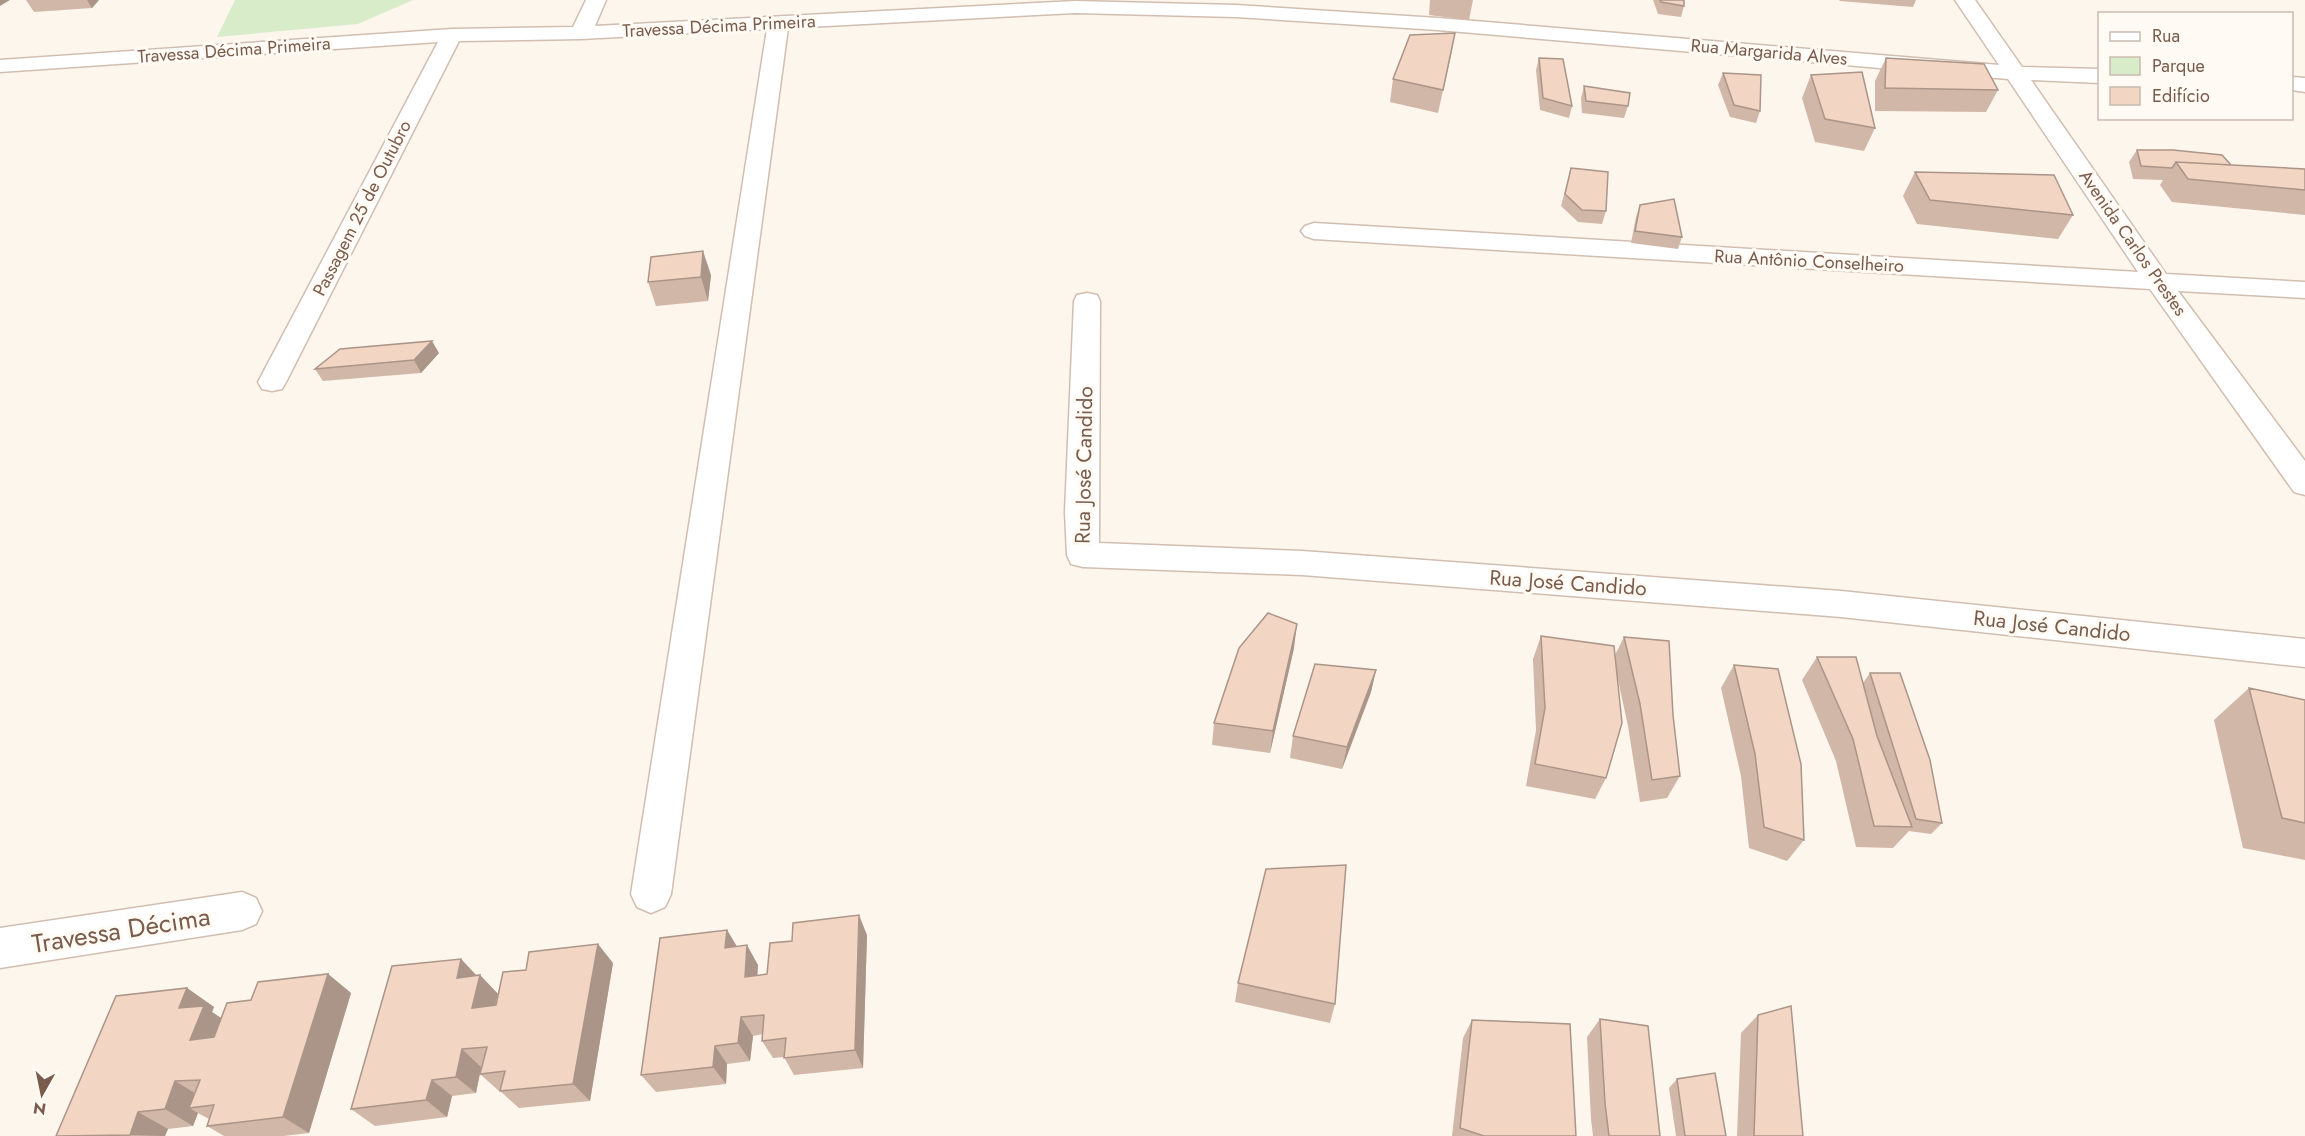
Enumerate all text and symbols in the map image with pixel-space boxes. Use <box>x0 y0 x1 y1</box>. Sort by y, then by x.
street label: Travessa Décima Primeira <box>622 8 816 44</box>
legend <box>2098 12 2293 120</box>
text: Rua <box>2152 23 2180 49</box>
street label: Travessa Décima Primeira <box>137 30 331 70</box>
street label: Rua Margarida Alves <box>1690 32 1848 72</box>
text: Parque <box>2152 53 2205 79</box>
text: Edifício <box>2152 83 2210 109</box>
street label: Passagem 25 de Outubro <box>306 115 418 300</box>
street label: Avenida Carlos Prestes <box>2073 165 2193 321</box>
street label: Rua Antônio Conselheiro <box>1714 243 1905 279</box>
street label: Rua José Candido <box>1068 386 1100 544</box>
street label: Rua José Candido <box>1488 563 1648 603</box>
street label: Rua José Candido <box>1972 603 2132 649</box>
street label: Travessa Décima <box>29 897 213 963</box>
north arrow <box>12 1064 72 1124</box>
text: N <box>32 1096 48 1121</box>

